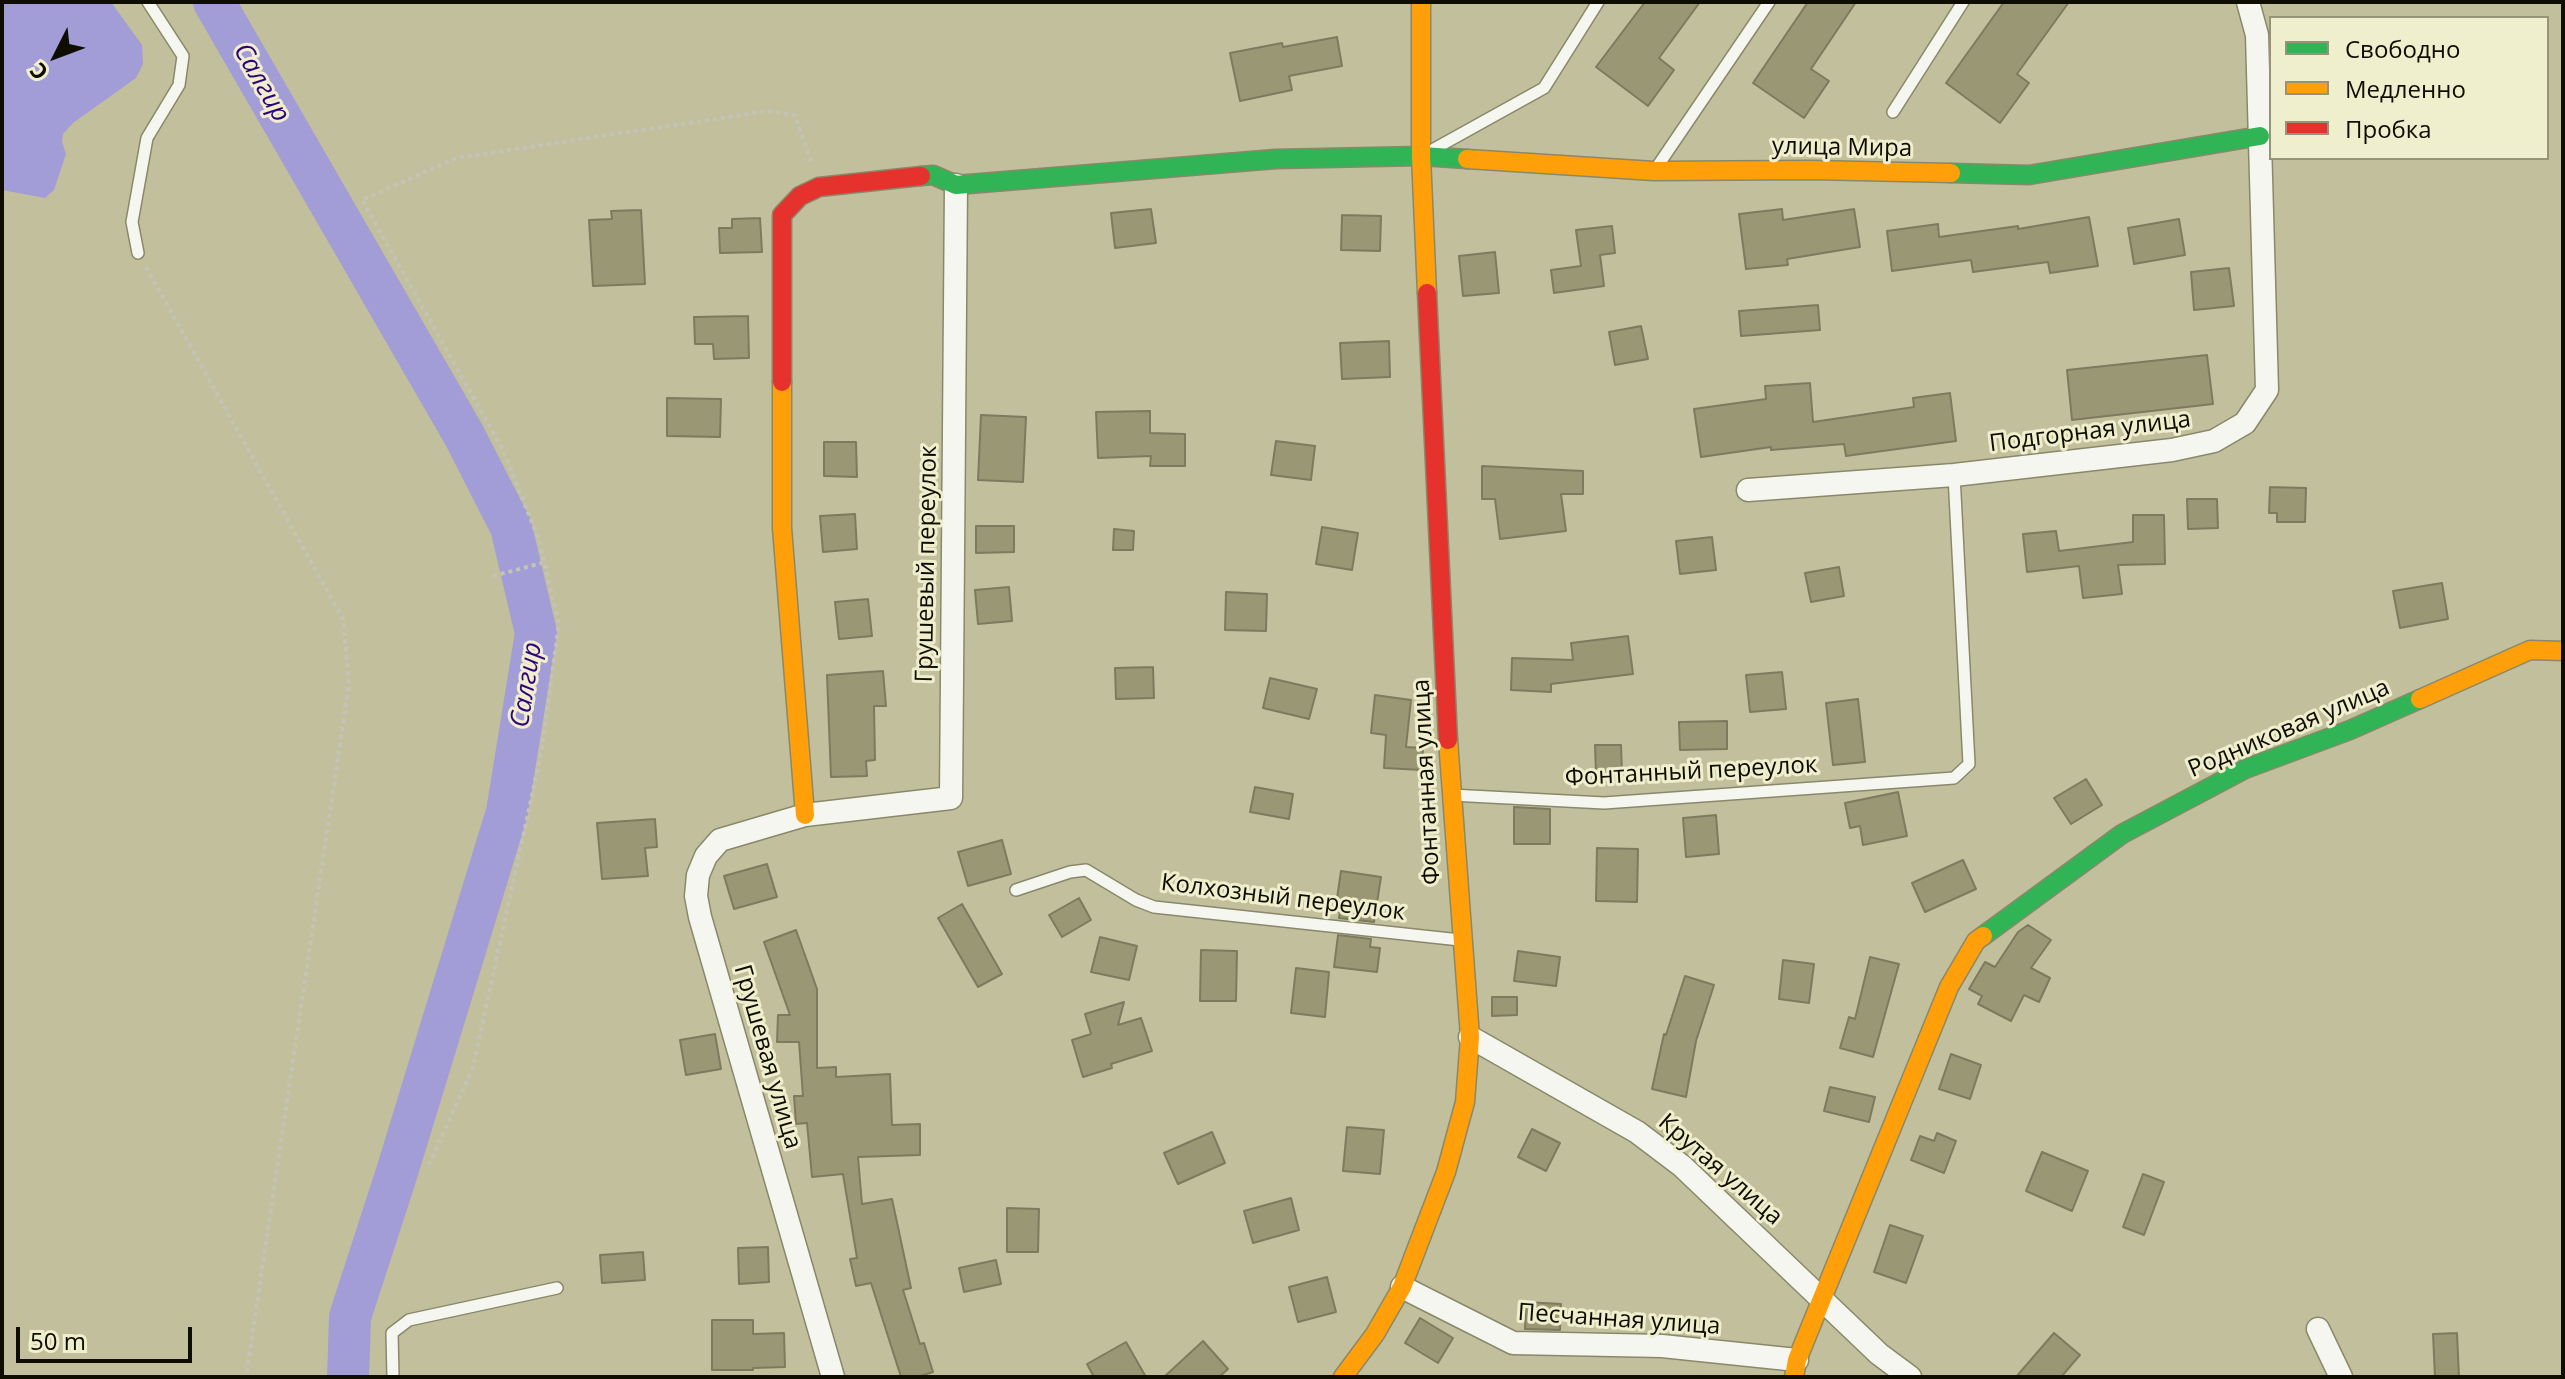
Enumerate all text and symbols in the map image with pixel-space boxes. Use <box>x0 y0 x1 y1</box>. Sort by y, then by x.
north arrow <box>16 16 96 96</box>
legend <box>2269 16 2549 160</box>
text: Свободно <box>2345 32 2460 65</box>
water label: Салгир <box>226 38 296 128</box>
text: С <box>22 57 54 87</box>
text: Медленно <box>2345 72 2466 105</box>
text: Пробка <box>2345 112 2432 145</box>
street label: улица Мира <box>1772 132 1912 164</box>
street label: Подгорная улица <box>1988 405 2192 459</box>
street label: Грушевый переулок <box>911 445 943 683</box>
water label: Салгир <box>505 640 549 730</box>
street label: Родниковая улица <box>2184 674 2394 784</box>
street label: Фонтанная улица <box>1407 678 1447 886</box>
street label: Фонтанный переулок <box>1564 751 1818 793</box>
street label: Колхозный переулок <box>1159 869 1407 927</box>
street label: Грушевая улица <box>727 962 807 1152</box>
street label: Крутая улица <box>1652 1108 1788 1232</box>
street label: Песчанная улица <box>1517 1299 1721 1341</box>
scale bar <box>20 1311 196 1361</box>
text: 50 m <box>30 1324 86 1357</box>

